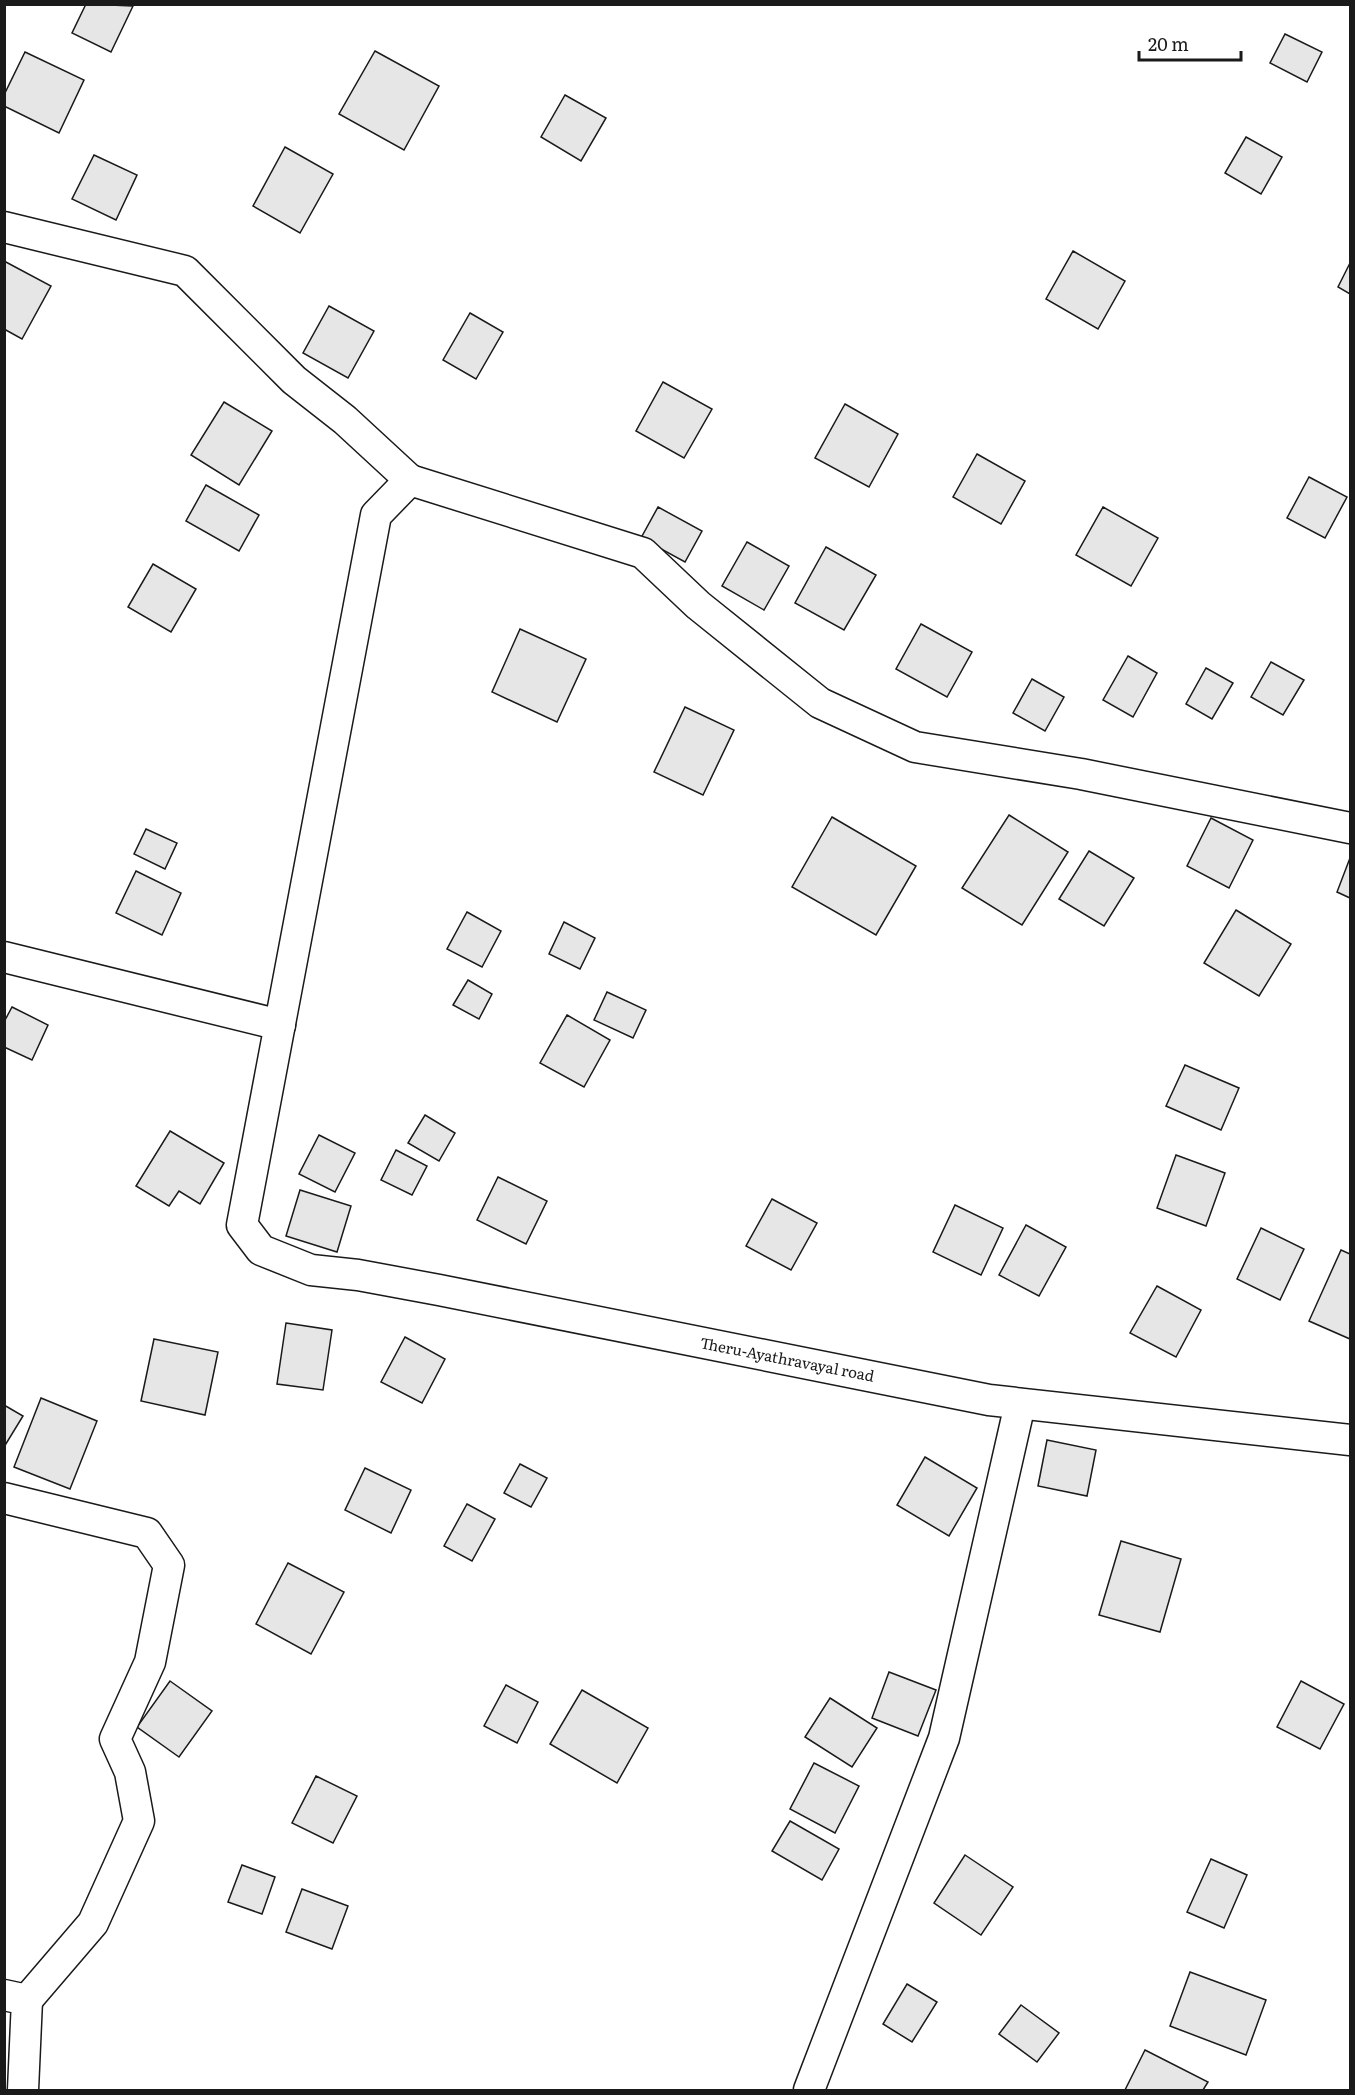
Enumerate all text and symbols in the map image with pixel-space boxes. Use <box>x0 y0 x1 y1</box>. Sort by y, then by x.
scale bar <box>1139 24 1241 62</box>
text: 20 m <box>1148 30 1189 57</box>
street label: Theru-Ayathravayal road <box>698 1330 876 1387</box>

